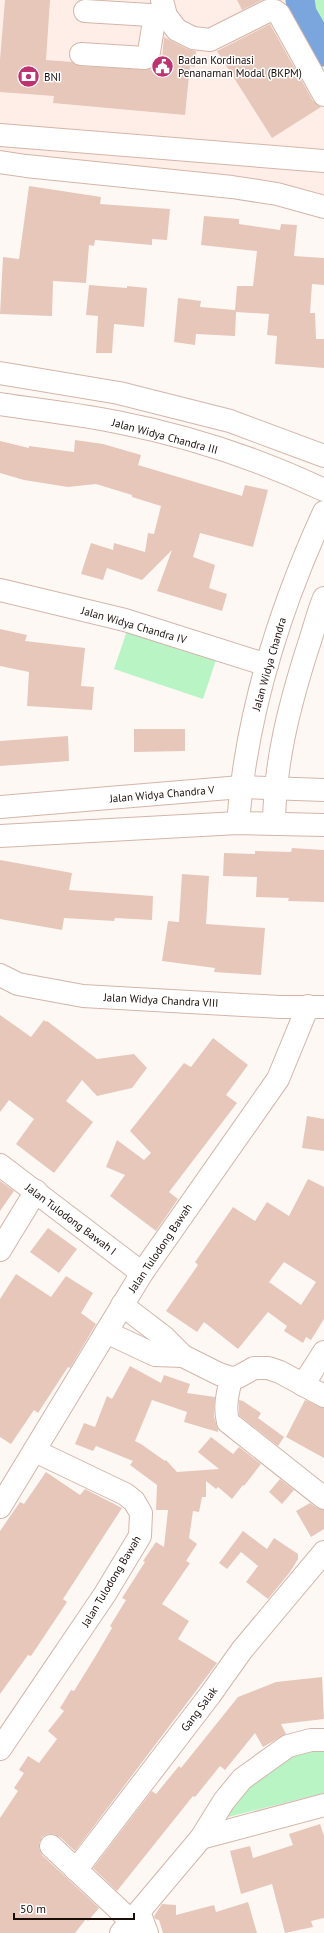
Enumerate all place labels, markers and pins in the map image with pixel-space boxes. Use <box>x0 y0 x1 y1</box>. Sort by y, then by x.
public building icon: Badan Kordinasi Penanaman Modal (BKPM) <box>149 53 175 79</box>
place label: Badan Kordinasi Penanaman Modal (BKPM) <box>178 53 302 80</box>
bank icon: BNI <box>15 64 41 90</box>
place label: BNI <box>44 70 61 84</box>

